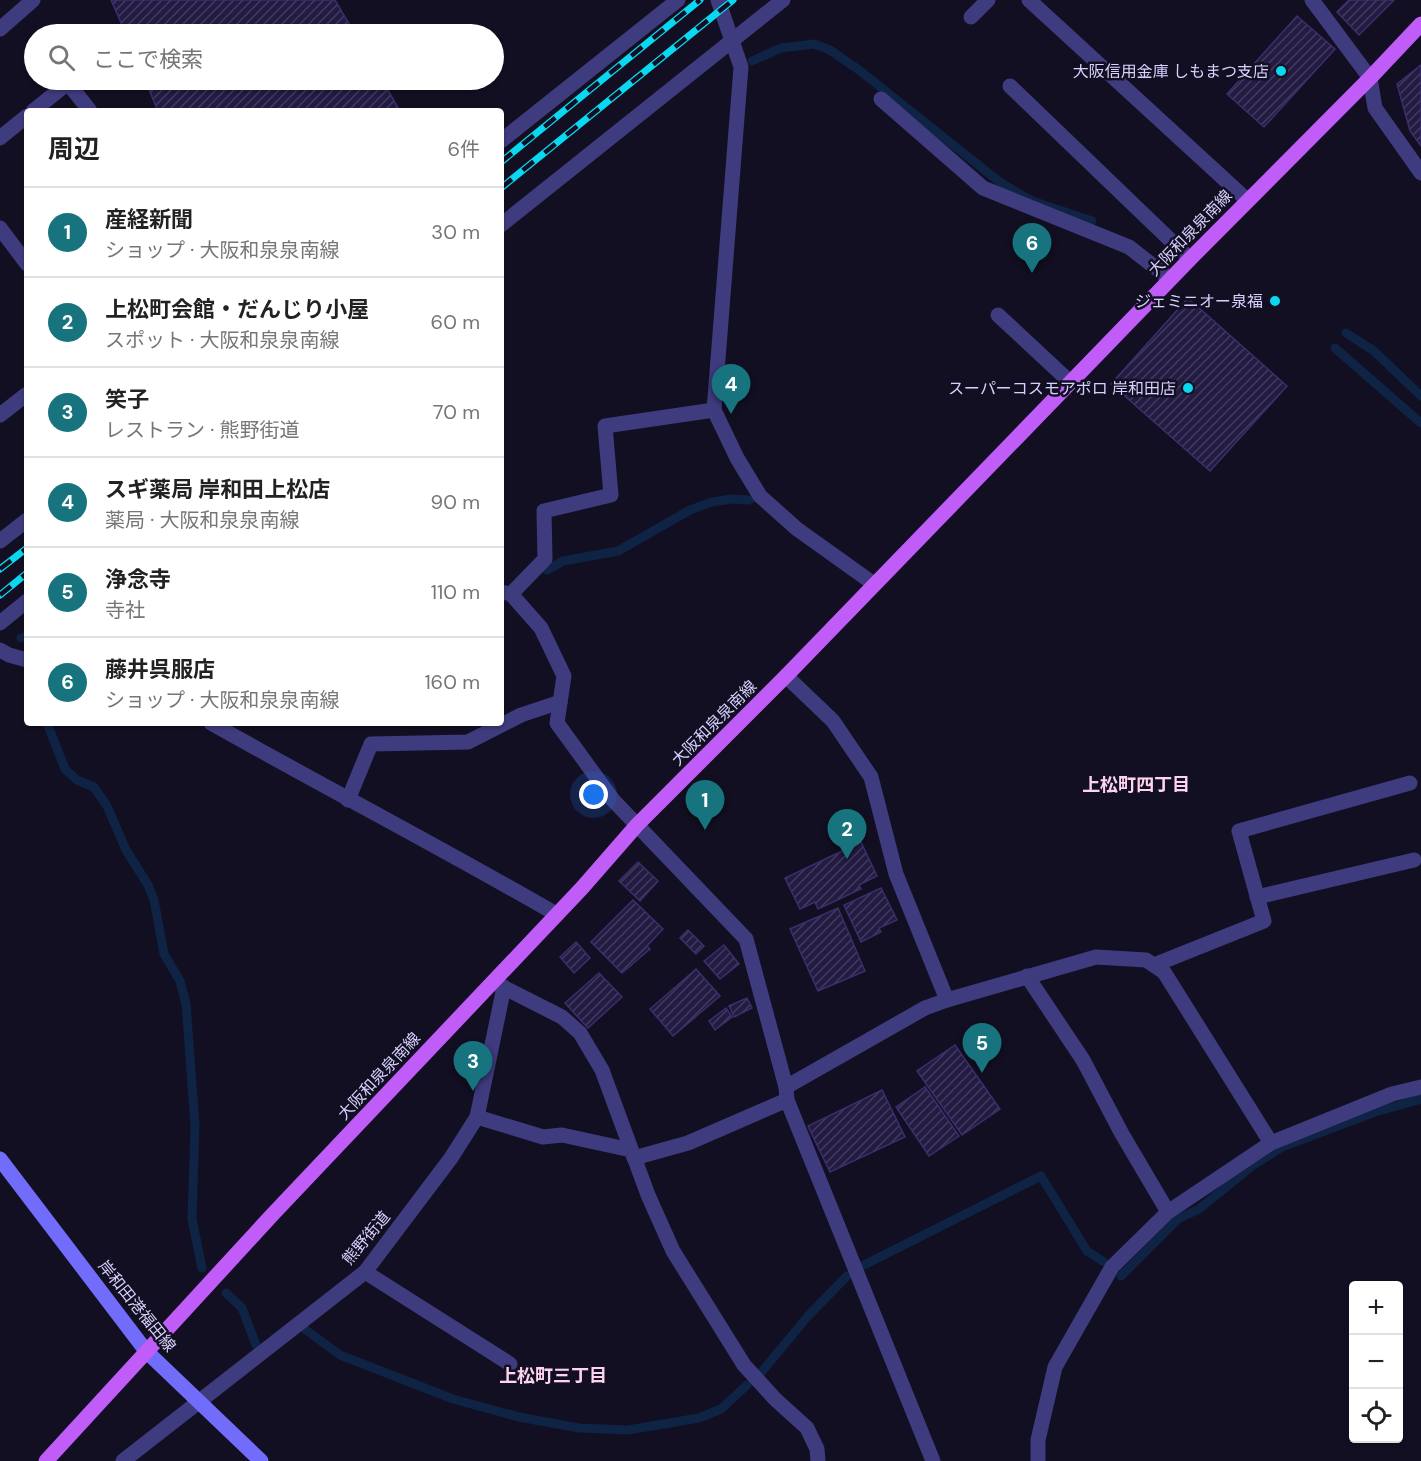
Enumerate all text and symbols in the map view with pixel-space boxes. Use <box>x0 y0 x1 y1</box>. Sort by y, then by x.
search box <box>24 24 504 90</box>
icon: search <box>45 41 78 74</box>
text: ここで検索 <box>93 45 203 74</box>
place label: 大阪信用金庫 しもまつ支店 <box>1073 61 1269 82</box>
marker: 大阪信用金庫 しもまつ支店 <box>1274 64 1288 78</box>
text: 周辺 <box>48 132 100 166</box>
text: 6件 <box>447 136 480 162</box>
street label: 大阪和泉泉南線 <box>1144 185 1236 281</box>
text: 産経新聞 <box>105 205 193 234</box>
text: 1 <box>64 219 71 245</box>
text: 30 m <box>431 219 480 245</box>
pin: 6 <box>1012 224 1052 273</box>
text: ショップ · 大阪和泉泉南線 <box>105 237 340 263</box>
place label: ジェミニオー泉福 <box>1135 291 1263 312</box>
marker: ジェミニオー泉福 <box>1268 294 1282 308</box>
text: 上松町会館・だんじり小屋 <box>105 295 369 324</box>
text: 2 <box>62 309 73 335</box>
text: 60 m <box>431 309 480 335</box>
text: スポット · 大阪和泉泉南線 <box>105 327 340 353</box>
pin: 4 <box>712 364 750 414</box>
place label: スーパーコスモアポロ 岸和田店 <box>948 378 1176 399</box>
marker: スーパーコスモアポロ 岸和田店 <box>1181 381 1195 395</box>
text: 笑子 <box>105 385 149 414</box>
text: 3 <box>61 399 74 425</box>
text: 70 m <box>433 399 480 425</box>
text: レストラン · 熊野街道 <box>105 417 300 443</box>
text: スギ薬局 岸和田上松店 <box>105 475 330 504</box>
text: 4 <box>61 489 74 515</box>
text: 90 m <box>431 489 480 515</box>
text: 薬局 · 大阪和泉泉南線 <box>105 507 300 533</box>
text: 浄念寺 <box>105 565 171 594</box>
text: 5 <box>61 579 74 605</box>
text: 110 m <box>431 579 480 605</box>
text: 寺社 <box>105 597 145 623</box>
text: 藤井呉服店 <box>105 655 215 684</box>
text: 6 <box>61 669 74 695</box>
text: 160 m <box>424 669 480 695</box>
street label: 大阪和泉泉南線 <box>667 676 761 770</box>
text: ショップ · 大阪和泉泉南線 <box>105 687 340 713</box>
district label: 上松町四丁目 <box>1082 773 1190 797</box>
your location <box>579 780 608 809</box>
pin: 1 <box>686 780 724 830</box>
pin: 2 <box>828 810 866 859</box>
pin: 5 <box>962 1024 1002 1073</box>
street label: 大阪和泉泉南線 <box>333 1028 425 1124</box>
pin: 3 <box>454 1042 492 1091</box>
street label: 熊野街道 <box>337 1207 395 1269</box>
street label: 岸和田港福田線 <box>94 1256 180 1356</box>
map controls <box>1349 1281 1403 1443</box>
button: + <box>1349 1281 1403 1335</box>
button: − <box>1349 1335 1403 1389</box>
district label: 上松町三丁目 <box>499 1364 607 1388</box>
button: locate <box>1349 1389 1403 1443</box>

